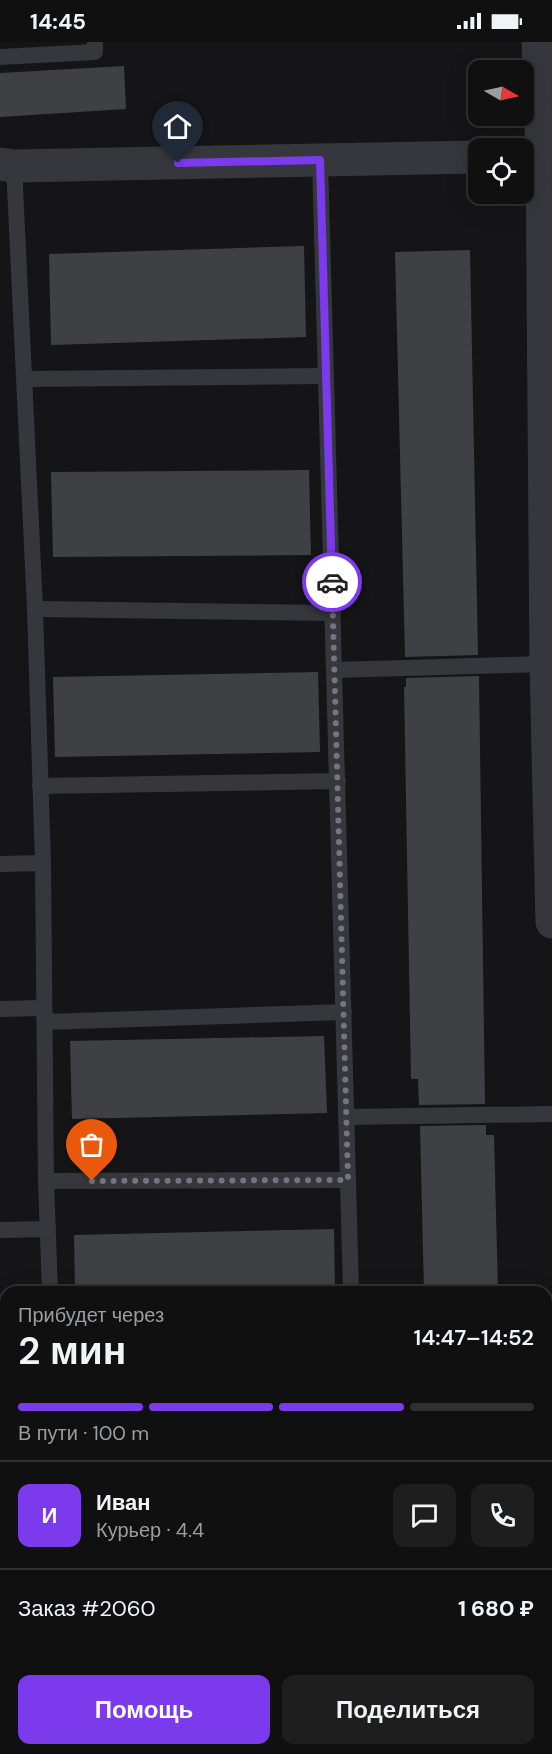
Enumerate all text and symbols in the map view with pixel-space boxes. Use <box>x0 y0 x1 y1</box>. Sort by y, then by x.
text: 14:45 <box>30 7 86 36</box>
north arrow <box>468 60 534 126</box>
map controls <box>468 60 534 204</box>
pin <box>152 101 203 163</box>
icon: home <box>161 110 194 143</box>
button: locate <box>468 138 534 204</box>
courier <box>302 552 362 612</box>
icon: car <box>316 566 349 599</box>
pin <box>66 1119 117 1181</box>
icon: bag <box>75 1128 108 1161</box>
text: Прибудет через <box>18 1302 164 1328</box>
text: 14:47–14:52 <box>414 1323 534 1352</box>
text: 2 мин <box>18 1325 126 1376</box>
text: В пути · 100 m <box>18 1420 149 1446</box>
button: chat <box>393 1484 456 1547</box>
button: phone <box>471 1484 534 1547</box>
text: Иван <box>96 1488 151 1517</box>
text: И <box>42 1501 57 1530</box>
text: Курьер · 4.4 <box>96 1517 204 1543</box>
text: Заказ #2060 <box>18 1594 156 1623</box>
text: 1 680 ₽ <box>458 1594 534 1623</box>
button: Помощь <box>18 1675 270 1744</box>
button: Поделиться <box>282 1675 534 1744</box>

